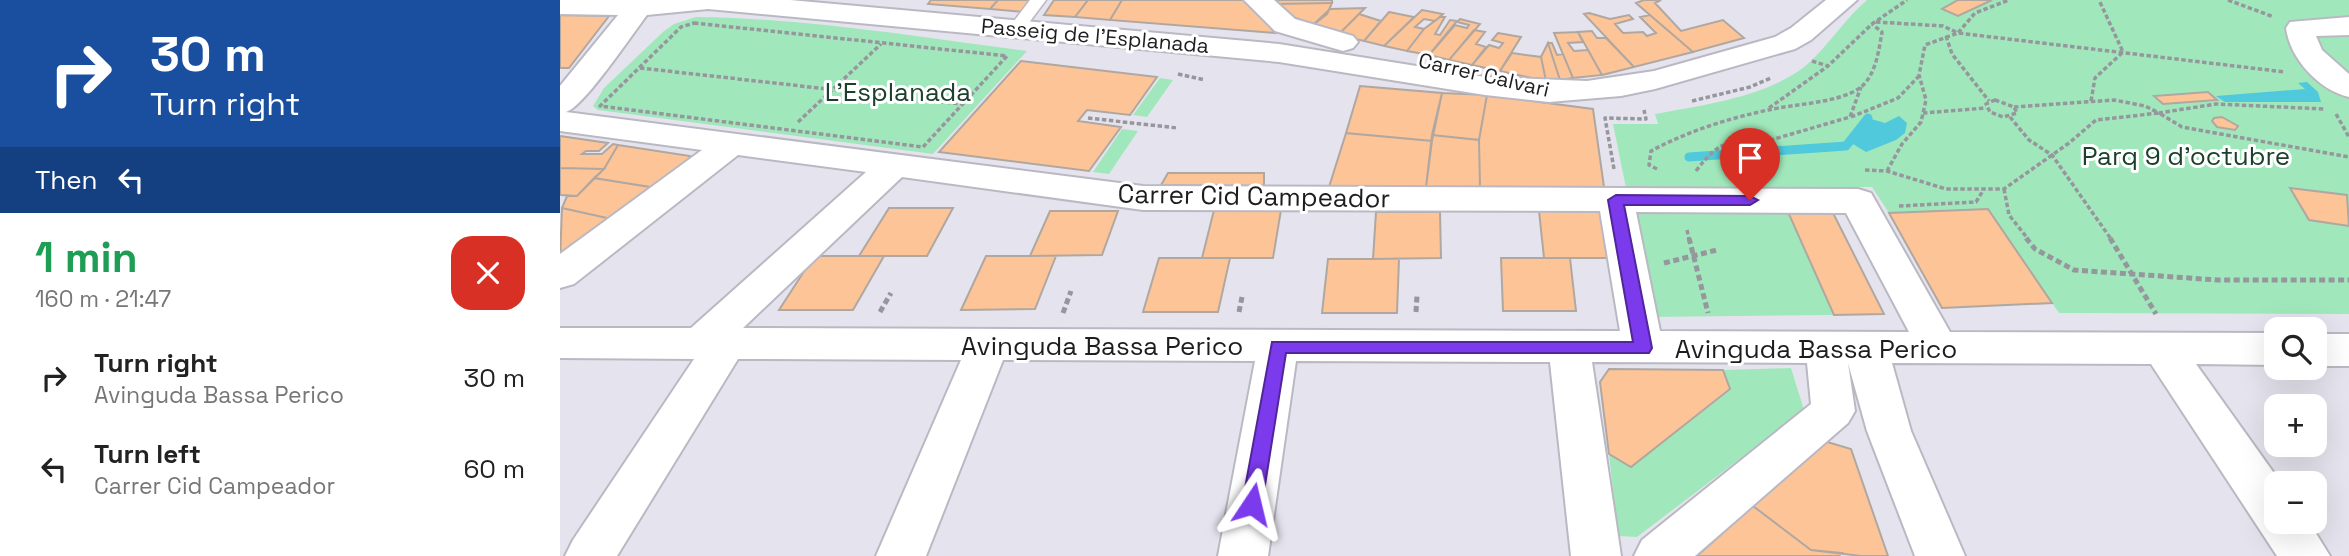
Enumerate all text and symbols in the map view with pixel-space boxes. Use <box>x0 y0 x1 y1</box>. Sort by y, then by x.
street label: Passeig de l'Esplanada <box>980 12 1210 59</box>
text: 30 m <box>150 23 266 85</box>
icon: right <box>35 28 126 119</box>
street label: Carrer Calvari <box>1416 46 1552 103</box>
park label: L'Esplanada <box>825 75 971 109</box>
text: Turn right <box>150 84 300 124</box>
pin <box>1720 128 1780 200</box>
icon: arrive <box>1731 139 1769 177</box>
park label: Parq 9 d'octubre <box>2082 139 2290 173</box>
icon: left <box>112 161 150 199</box>
text: Then <box>35 163 98 197</box>
street label: Carrer Cid Campeador <box>1117 177 1391 215</box>
text: 1 min <box>35 231 138 284</box>
button: close <box>451 236 525 310</box>
text: 160 m · 21:47 <box>35 284 171 314</box>
map controls <box>2264 317 2327 534</box>
button: search <box>2264 317 2327 380</box>
street label: Avinguda Bassa Perico <box>961 329 1243 363</box>
street label: Avinguda Bassa Perico <box>1675 332 1957 366</box>
text: Turn right <box>94 346 218 380</box>
icon: right <box>35 359 73 397</box>
text: 30 m <box>464 361 525 395</box>
text: Avinguda Bassa Perico <box>94 380 344 410</box>
button: + <box>2264 394 2327 457</box>
text: Turn left <box>94 437 201 471</box>
icon: left <box>35 450 73 488</box>
text: 60 m <box>463 452 525 486</box>
position arrow <box>1215 467 1289 541</box>
text: Carrer Cid Campeador <box>94 471 335 501</box>
button: − <box>2264 471 2327 534</box>

